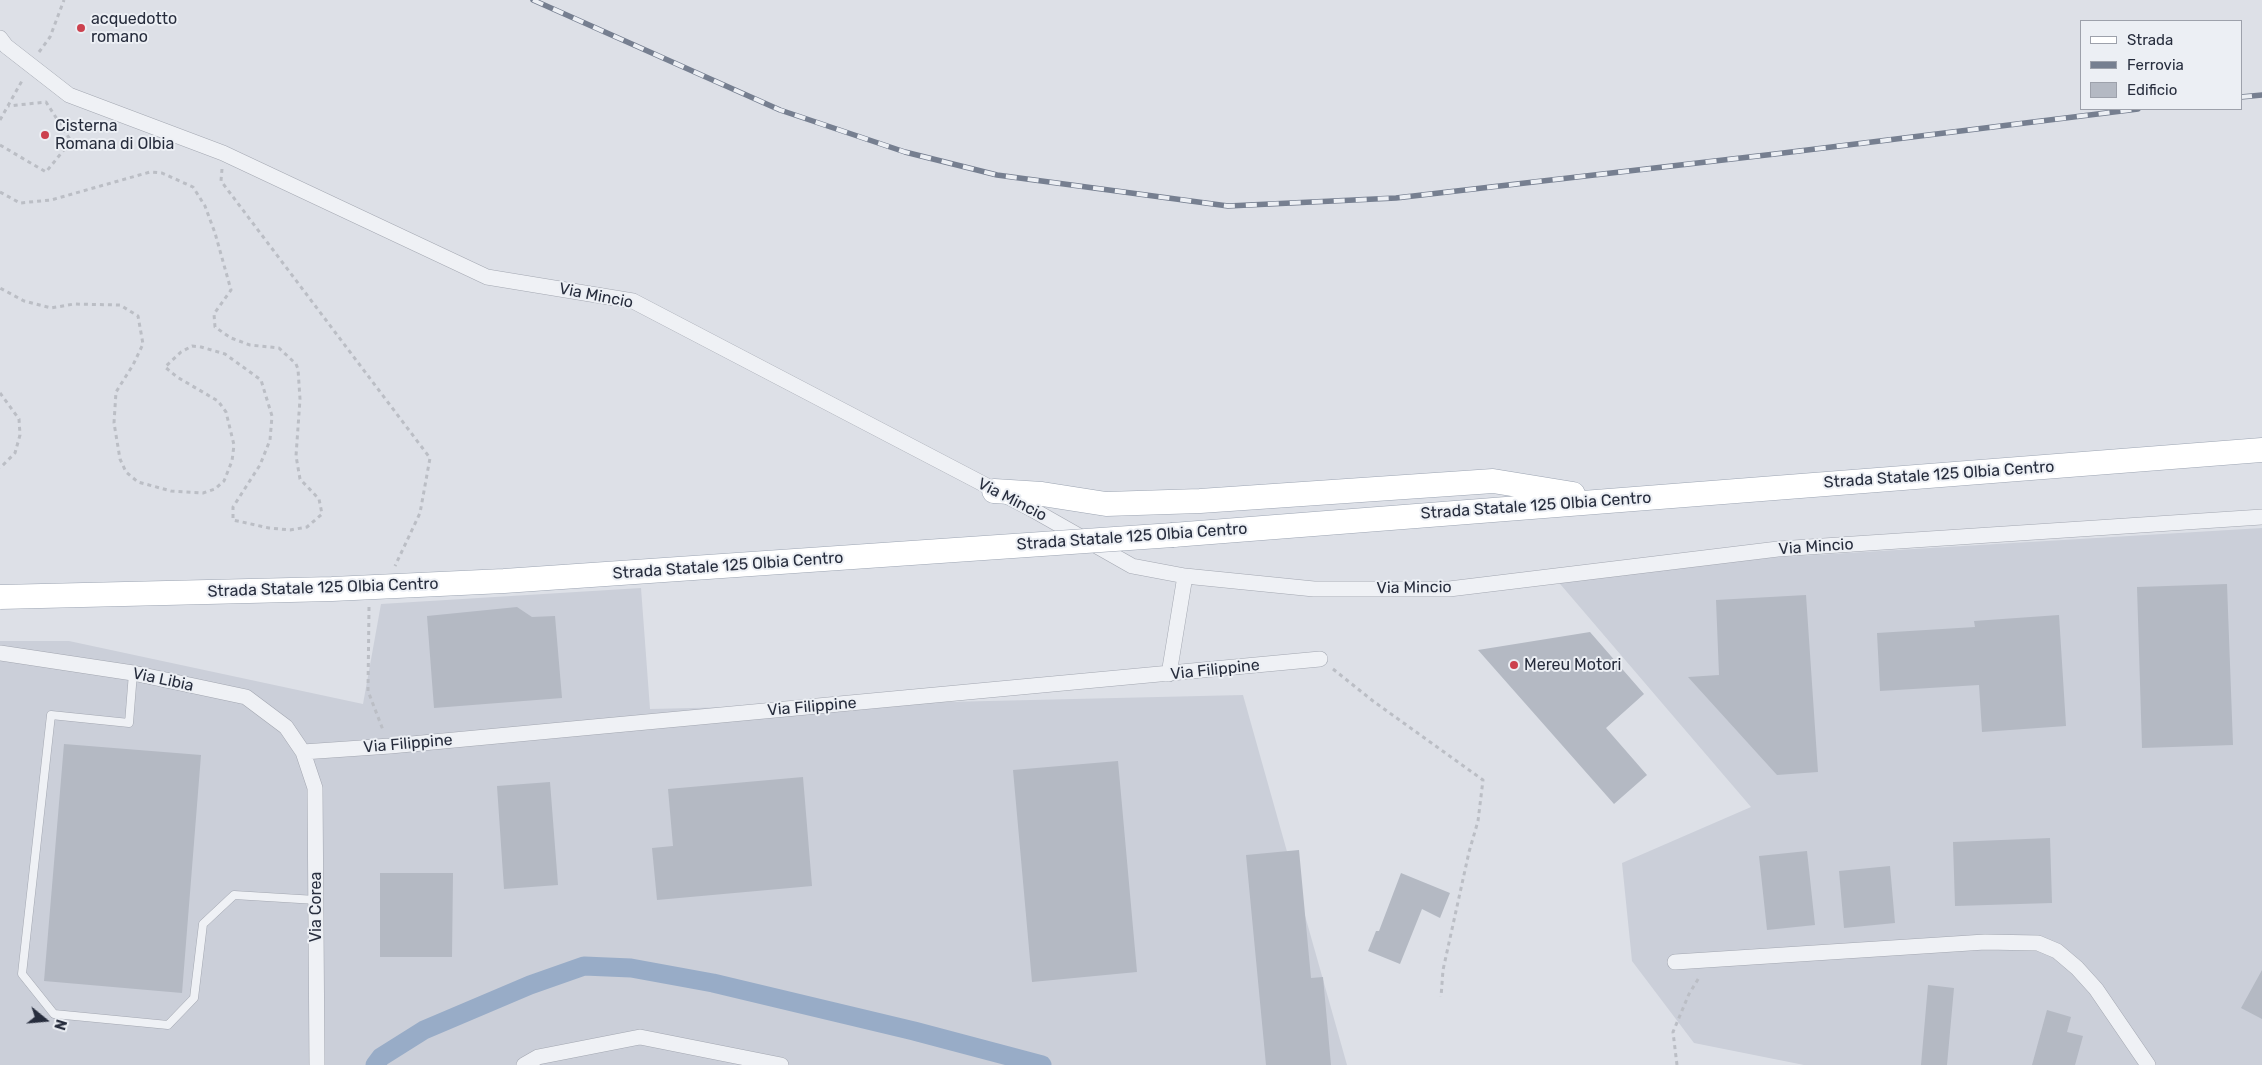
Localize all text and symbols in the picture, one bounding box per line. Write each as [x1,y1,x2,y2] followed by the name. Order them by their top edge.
[91,9,177,47] place label: acquedotto romano
[2080,20,2242,110] legend
[75,22,87,34] marker: acquedotto romano
[2127,31,2173,49] text: Strada
[2127,56,2184,74] text: Ferrovia
[2127,81,2177,99] text: Edificio
[55,116,174,154] place label: Cisterna Romana di Olbia
[39,129,51,141] marker: Cisterna Romana di Olbia
[557,279,635,313] street label: Via Mincio
[1823,457,2055,493] street label: Strada Statale 125 Olbia Centro
[974,474,1050,526] street label: Via Mincio
[1420,488,1652,524] street label: Strada Statale 125 Olbia Centro
[1016,519,1248,555] street label: Strada Statale 125 Olbia Centro
[1778,535,1854,559] street label: Via Mincio
[612,548,844,584] street label: Strada Statale 125 Olbia Centro
[207,574,439,602] street label: Strada Statale 125 Olbia Centro
[1376,578,1452,598] street label: Via Mincio
[1524,655,1621,675] place label: Mereu Motori
[1169,656,1261,684] street label: Via Filippine
[1508,659,1520,671] marker: Mereu Motori
[131,664,195,696] street label: Via Libia
[767,694,857,720] street label: Via Filippine
[363,731,453,757] street label: Via Filippine
[306,872,326,942] street label: Via Corea
[20,995,70,1045] north arrow
[50,1017,69,1032] text: N

